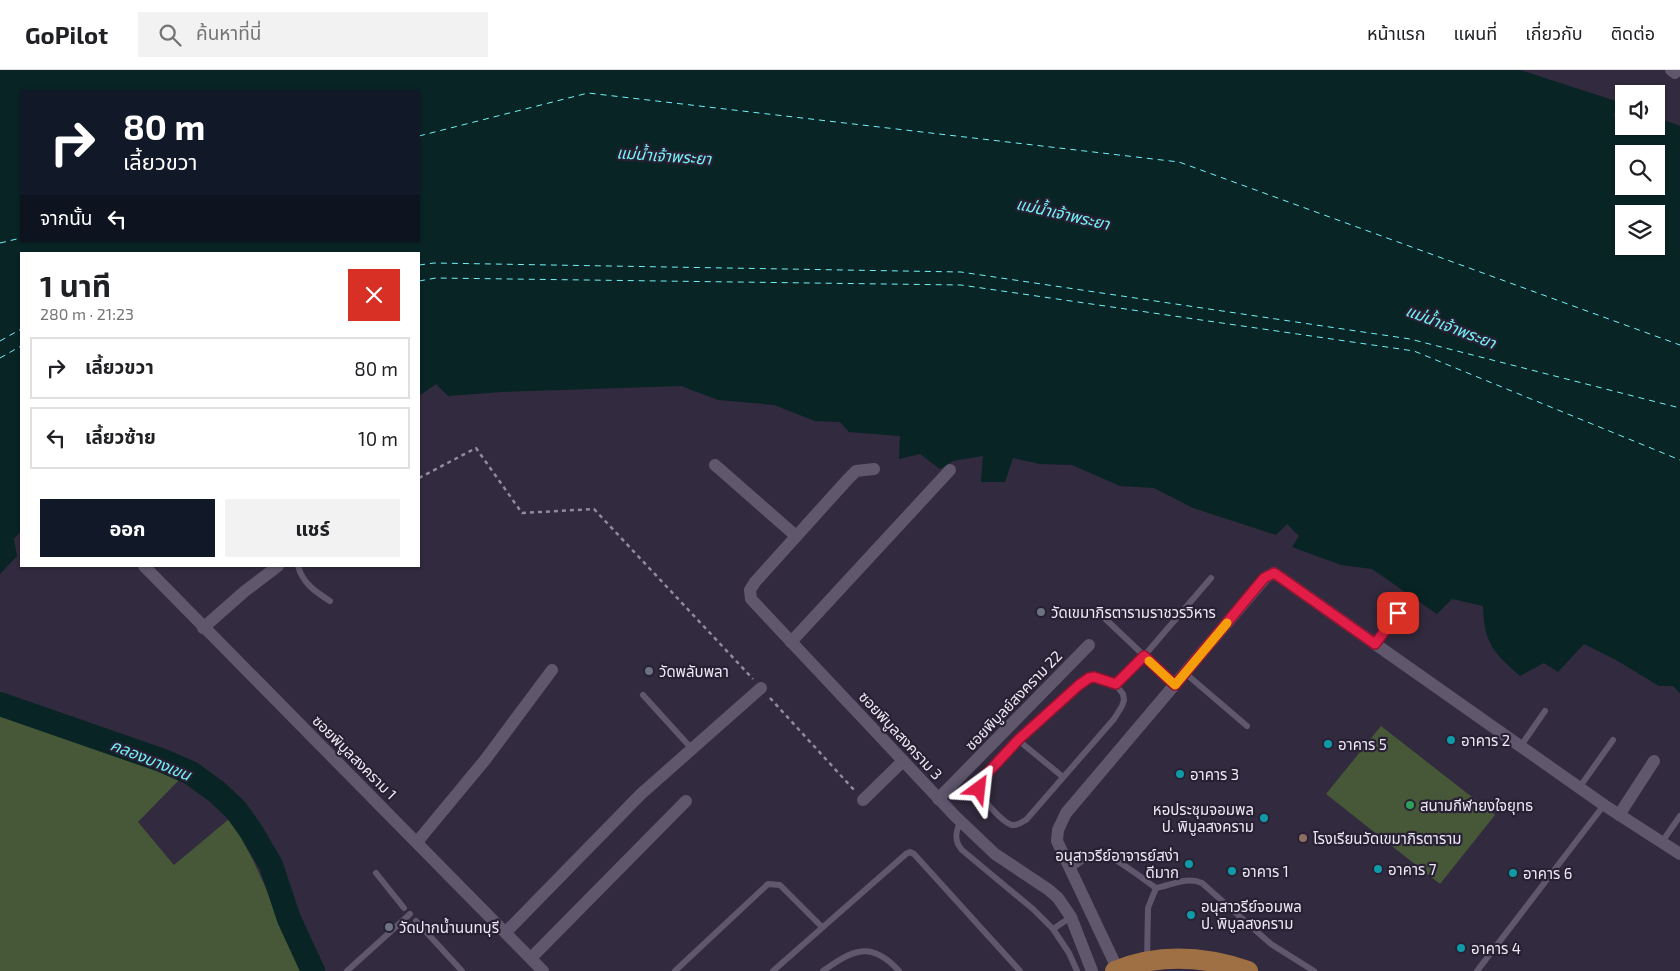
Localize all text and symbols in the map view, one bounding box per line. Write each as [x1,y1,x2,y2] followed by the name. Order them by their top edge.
[138,12,488,57] search box
[25,20,108,49] text: GoPilot
[156,21,184,49] icon: search
[196,21,261,44] text: ค้นหาที่นี่
[1367,22,1425,44] text: หน้าแรก
[1453,22,1497,44] text: แผนที่
[1525,22,1583,44] text: เกี่ยวกับ
[1611,22,1655,44] text: ติดต่อ
[1615,85,1665,255] map controls
[1615,85,1665,135] button: sound
[123,105,205,147] text: 80 m
[40,110,105,175] icon: right
[616,141,714,168] water label: แม่น้ำเจ้าพระยา
[1615,145,1665,195] button: search
[123,148,198,174] text: เลี้ยวขวา
[1015,192,1113,233] water label: แม่น้ำเจ้าพระยา
[103,205,131,233] icon: left
[1615,205,1665,255] button: layers
[40,206,93,229] text: จากนั้น
[40,267,111,303] text: 1 นาที
[348,269,400,321] button: close
[1403,299,1500,352] water label: แม่น้ำเจ้าพระยา
[40,304,134,323] text: 280 m · 21:23
[42,354,70,382] icon: right
[85,355,154,378] text: เลี้ยวขวา
[354,357,398,380] text: 80 m
[42,424,70,452] icon: left
[85,425,156,448] text: เลี้ยวซ้าย
[358,427,398,450] text: 10 m
[40,499,215,557] button: ออก
[225,499,400,557] button: แชร์
[1377,592,1419,634] pin
[1384,599,1412,627] icon: arrive
[1051,603,1216,621] place label: วัดเขมาภิรตารามราชวรวิหาร
[1035,606,1047,618] marker: วัดเขมาภิรตารามราชวรวิหาร
[961,646,1066,754] street label: ซอยพิบูลย์สงคราม 22
[659,662,729,680] place label: วัดพลับพลา
[643,665,655,677] marker: วัดพลับพลา
[855,687,946,784] street label: ซอยพิบูลสงคราม 3
[308,711,401,804] street label: ซอยพิบูลสงคราม 1
[1461,731,1510,749] place label: อาคาร 2
[108,734,195,784] water label: คลองบางเขน
[1445,734,1457,746] marker: อาคาร 2
[1338,735,1387,753] place label: อาคาร 5
[1322,738,1334,750] marker: อาคาร 5
[952,762,1004,814] position arrow
[1190,765,1239,783] place label: อาคาร 3
[1174,768,1186,780] marker: อาคาร 3
[1420,796,1533,815] place label: สนามกีฬายงใจยุทธ
[1404,799,1416,811] marker: สนามกีฬายงใจยุทธ
[1153,800,1254,836] place label: หอประชุมจอมพล ป. พิบูลสงคราม
[1258,812,1270,824] marker: หอประชุมจอมพล ป. พิบูลสงคราม
[1313,829,1462,847] place label: โรงเรียนวัดเขมาภิรตาราม
[1297,832,1309,844] marker: โรงเรียนวัดเขมาภิรตาราม
[1055,846,1179,881] place label: อนุสาวรีย์อาจารย์สง่า ดีมาก
[1183,858,1195,870] marker: อนุสาวรีย์อาจารย์สง่า ดีมาก
[1388,860,1437,878] place label: อาคาร 7
[1242,862,1289,880] place label: อาคาร 1
[1372,863,1384,875] marker: อาคาร 7
[1523,864,1572,882] place label: อาคาร 6
[1226,865,1238,877] marker: อาคาร 1
[1507,867,1519,879] marker: อาคาร 6
[1201,897,1302,933] place label: อนุสาวรีย์จอมพล ป. พิบูลสงคราม
[1185,909,1197,921] marker: อนุสาวรีย์จอมพล ป. พิบูลสงคราม
[399,917,499,937] place label: วัดปากน้ำนนทบุรี
[383,921,395,933] marker: วัดปากน้ำนนทบุรี
[1471,939,1521,957] place label: อาคาร 4
[1455,942,1467,954] marker: อาคาร 4

